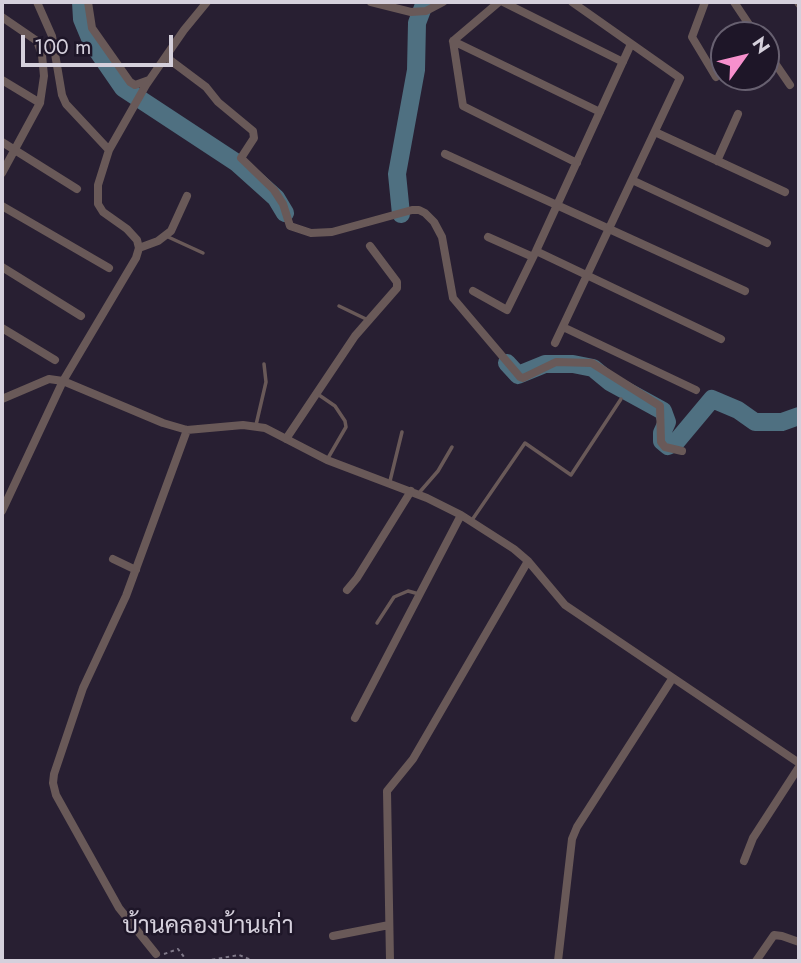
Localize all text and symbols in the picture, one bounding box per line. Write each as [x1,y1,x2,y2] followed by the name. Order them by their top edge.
[24,21,177,65] scale bar
[710,21,780,91] north arrow
[746,31,777,59] text: N
[34,32,91,62] text: 100 m
[122,913,294,941] district label: บ้านคลองบ้านเก่า

